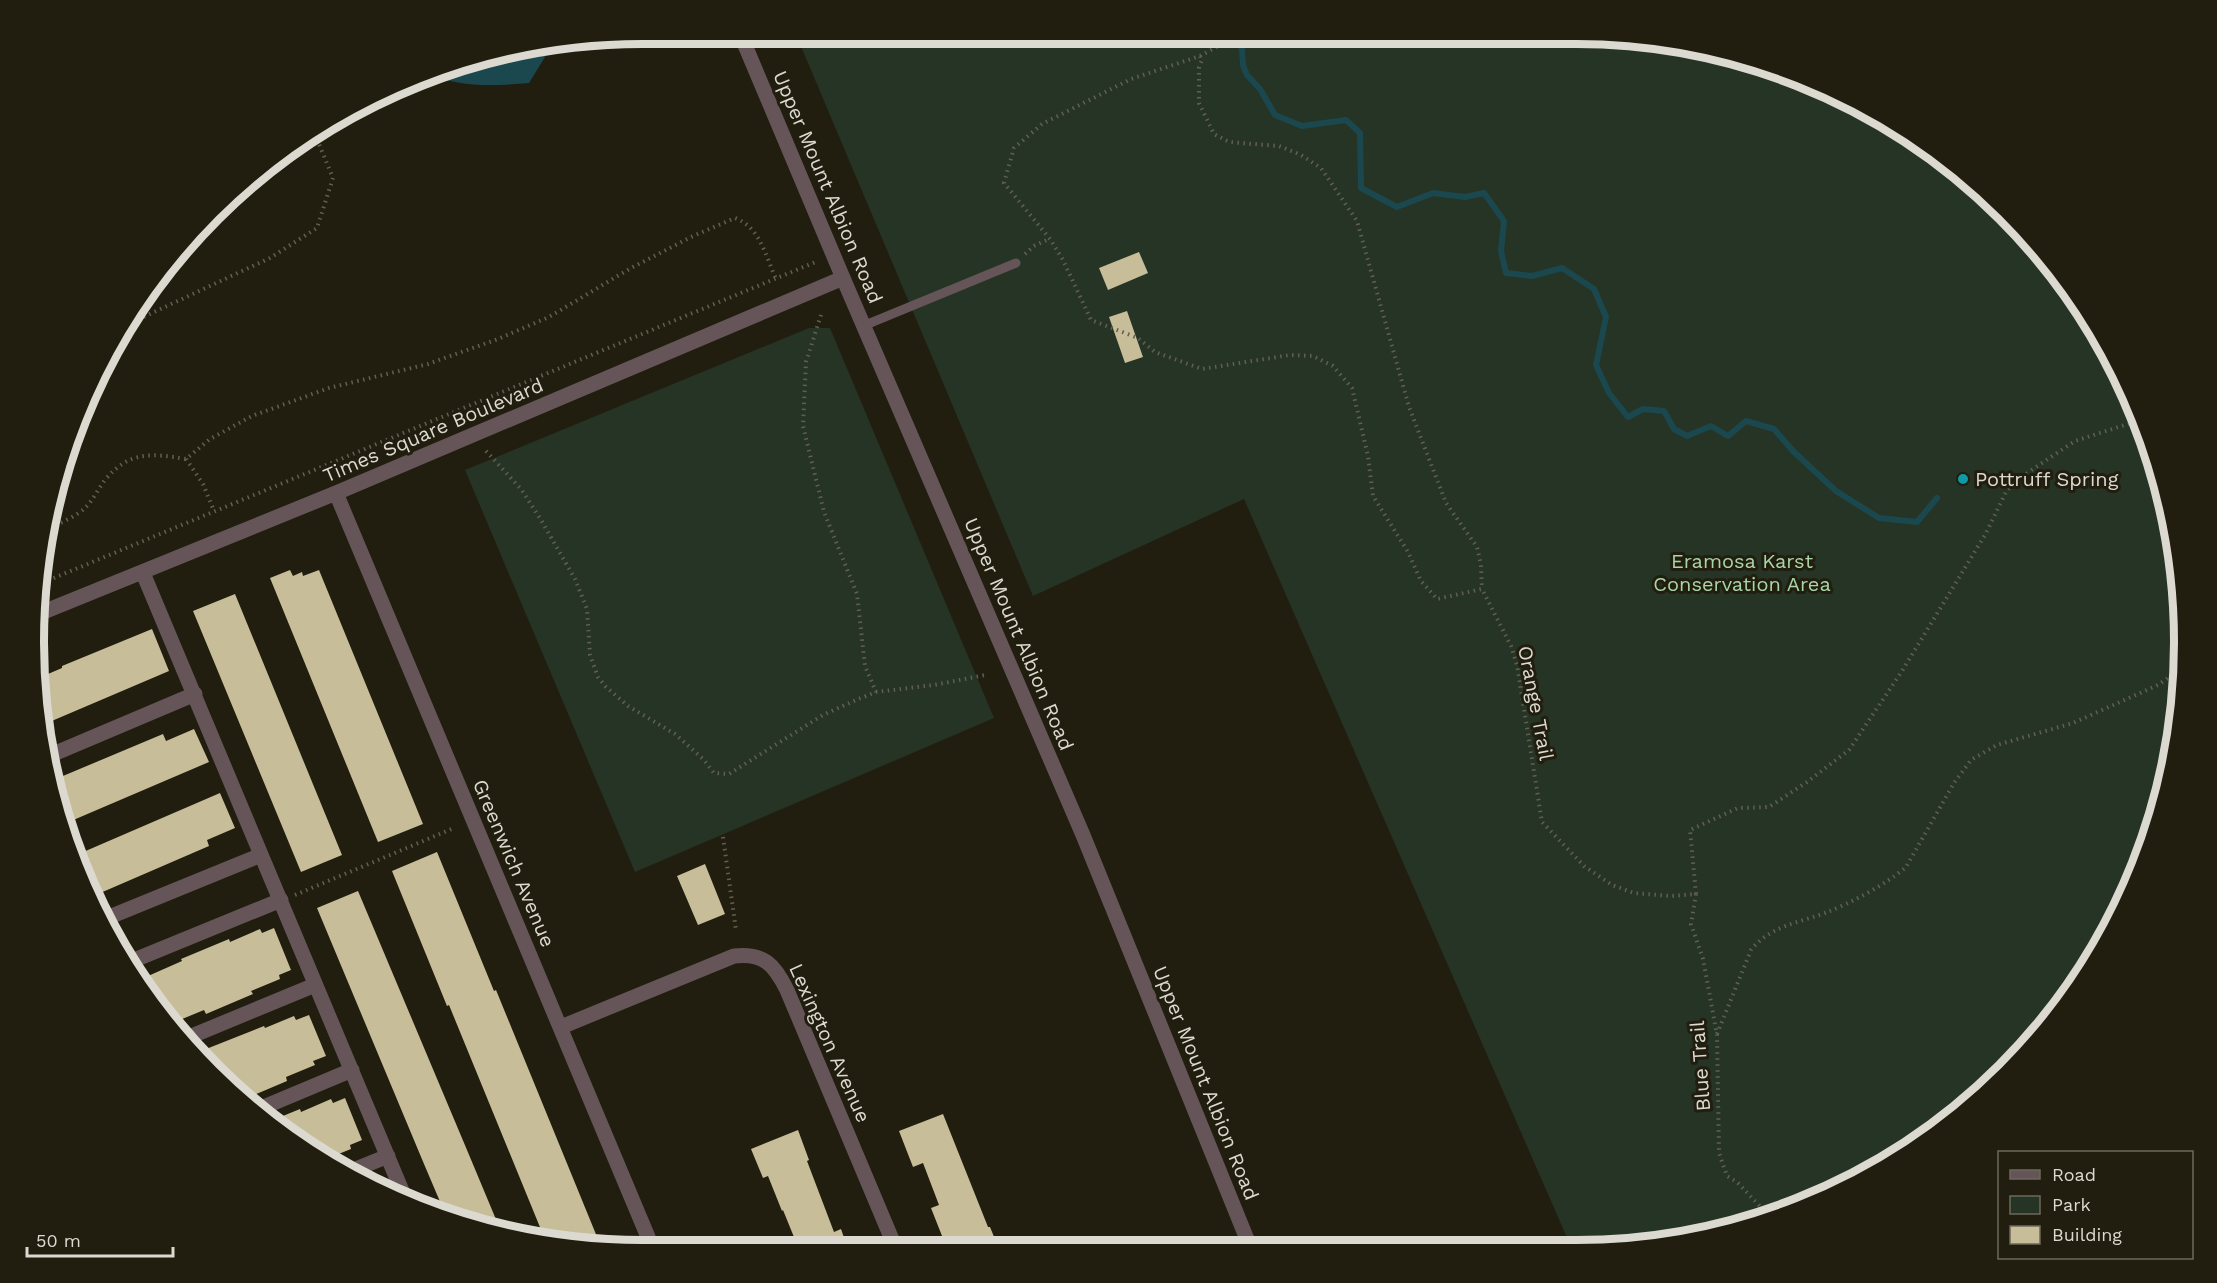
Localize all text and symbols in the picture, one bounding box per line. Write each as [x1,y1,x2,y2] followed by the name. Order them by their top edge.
[768,67,888,307] street label: Upper Mount Albion Road
[319,373,547,487] street label: Times Square Boulevard
[1975,467,2119,491] place label: Pottruff Spring
[1956,472,1970,486] marker: Pottruff Spring
[959,514,1079,754] street label: Upper Mount Albion Road
[1653,549,1831,596] park label: Eramosa Karst Conservation Area
[1513,644,1559,762] street label: Orange Trail
[468,775,560,951] street label: Greenwich Avenue
[784,960,876,1126] street label: Lexington Avenue
[1148,962,1264,1204] street label: Upper Mount Albion Road
[1685,1020,1715,1112] street label: Blue Trail
[1998,1151,2193,1259] legend
[2052,1164,2096,1185] text: Road
[2052,1194,2091,1215] text: Park
[27,1220,172,1258] scale bar
[2052,1224,2122,1245] text: Building
[36,1230,81,1251] text: 50 m

